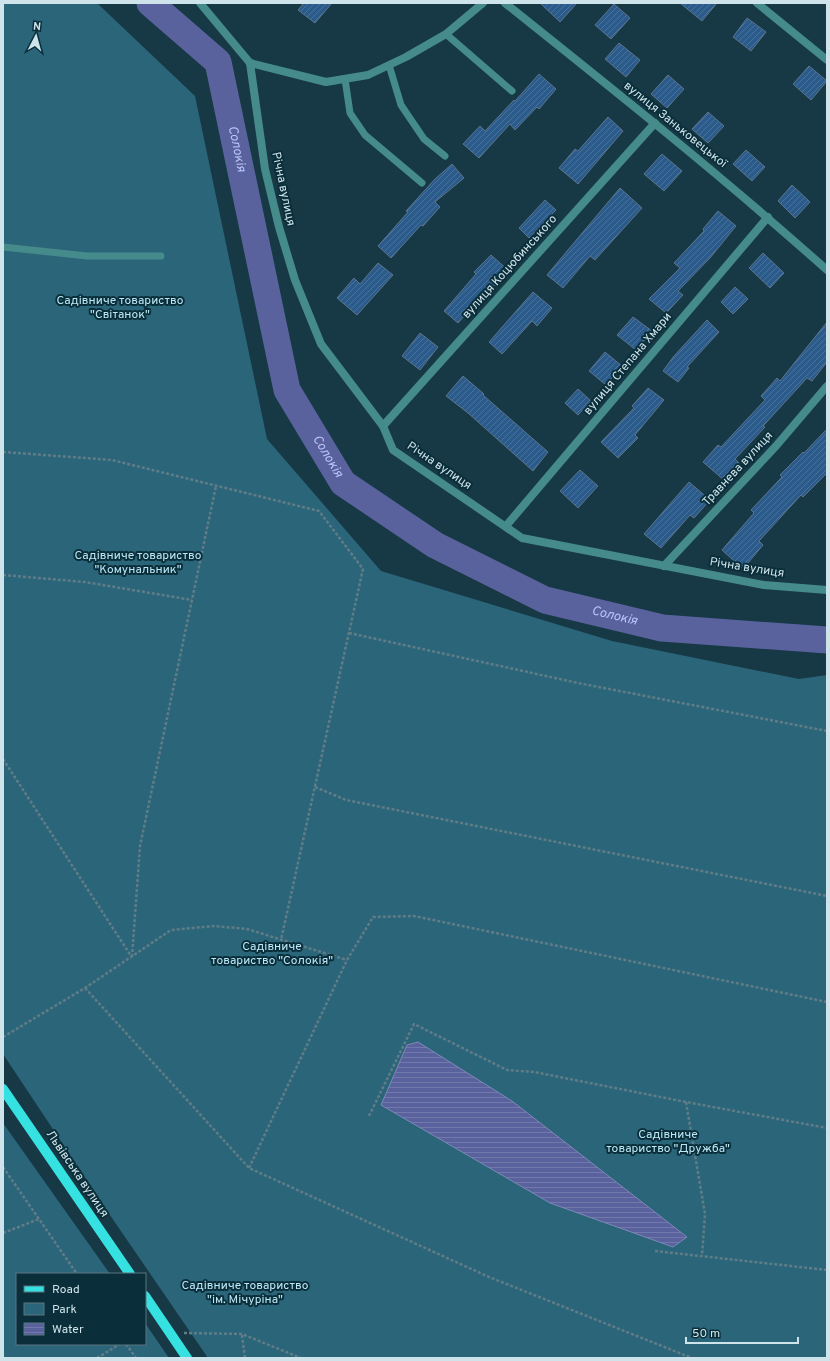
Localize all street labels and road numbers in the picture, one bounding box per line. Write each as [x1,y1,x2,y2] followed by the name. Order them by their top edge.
[620,78,731,172] street label: вулиця Заньковецької
[267,151,299,227] street label: Річна вулиця
[459,211,561,322] street label: вулиця Коцюбинського
[580,309,676,419] street label: вулиця Степана Хмари
[699,428,777,510] street label: Травнева вулиця
[403,438,475,494] street label: Річна вулиця
[709,554,785,582] street label: Річна вулиця
[42,1127,112,1221] street label: Львівська вулиця

